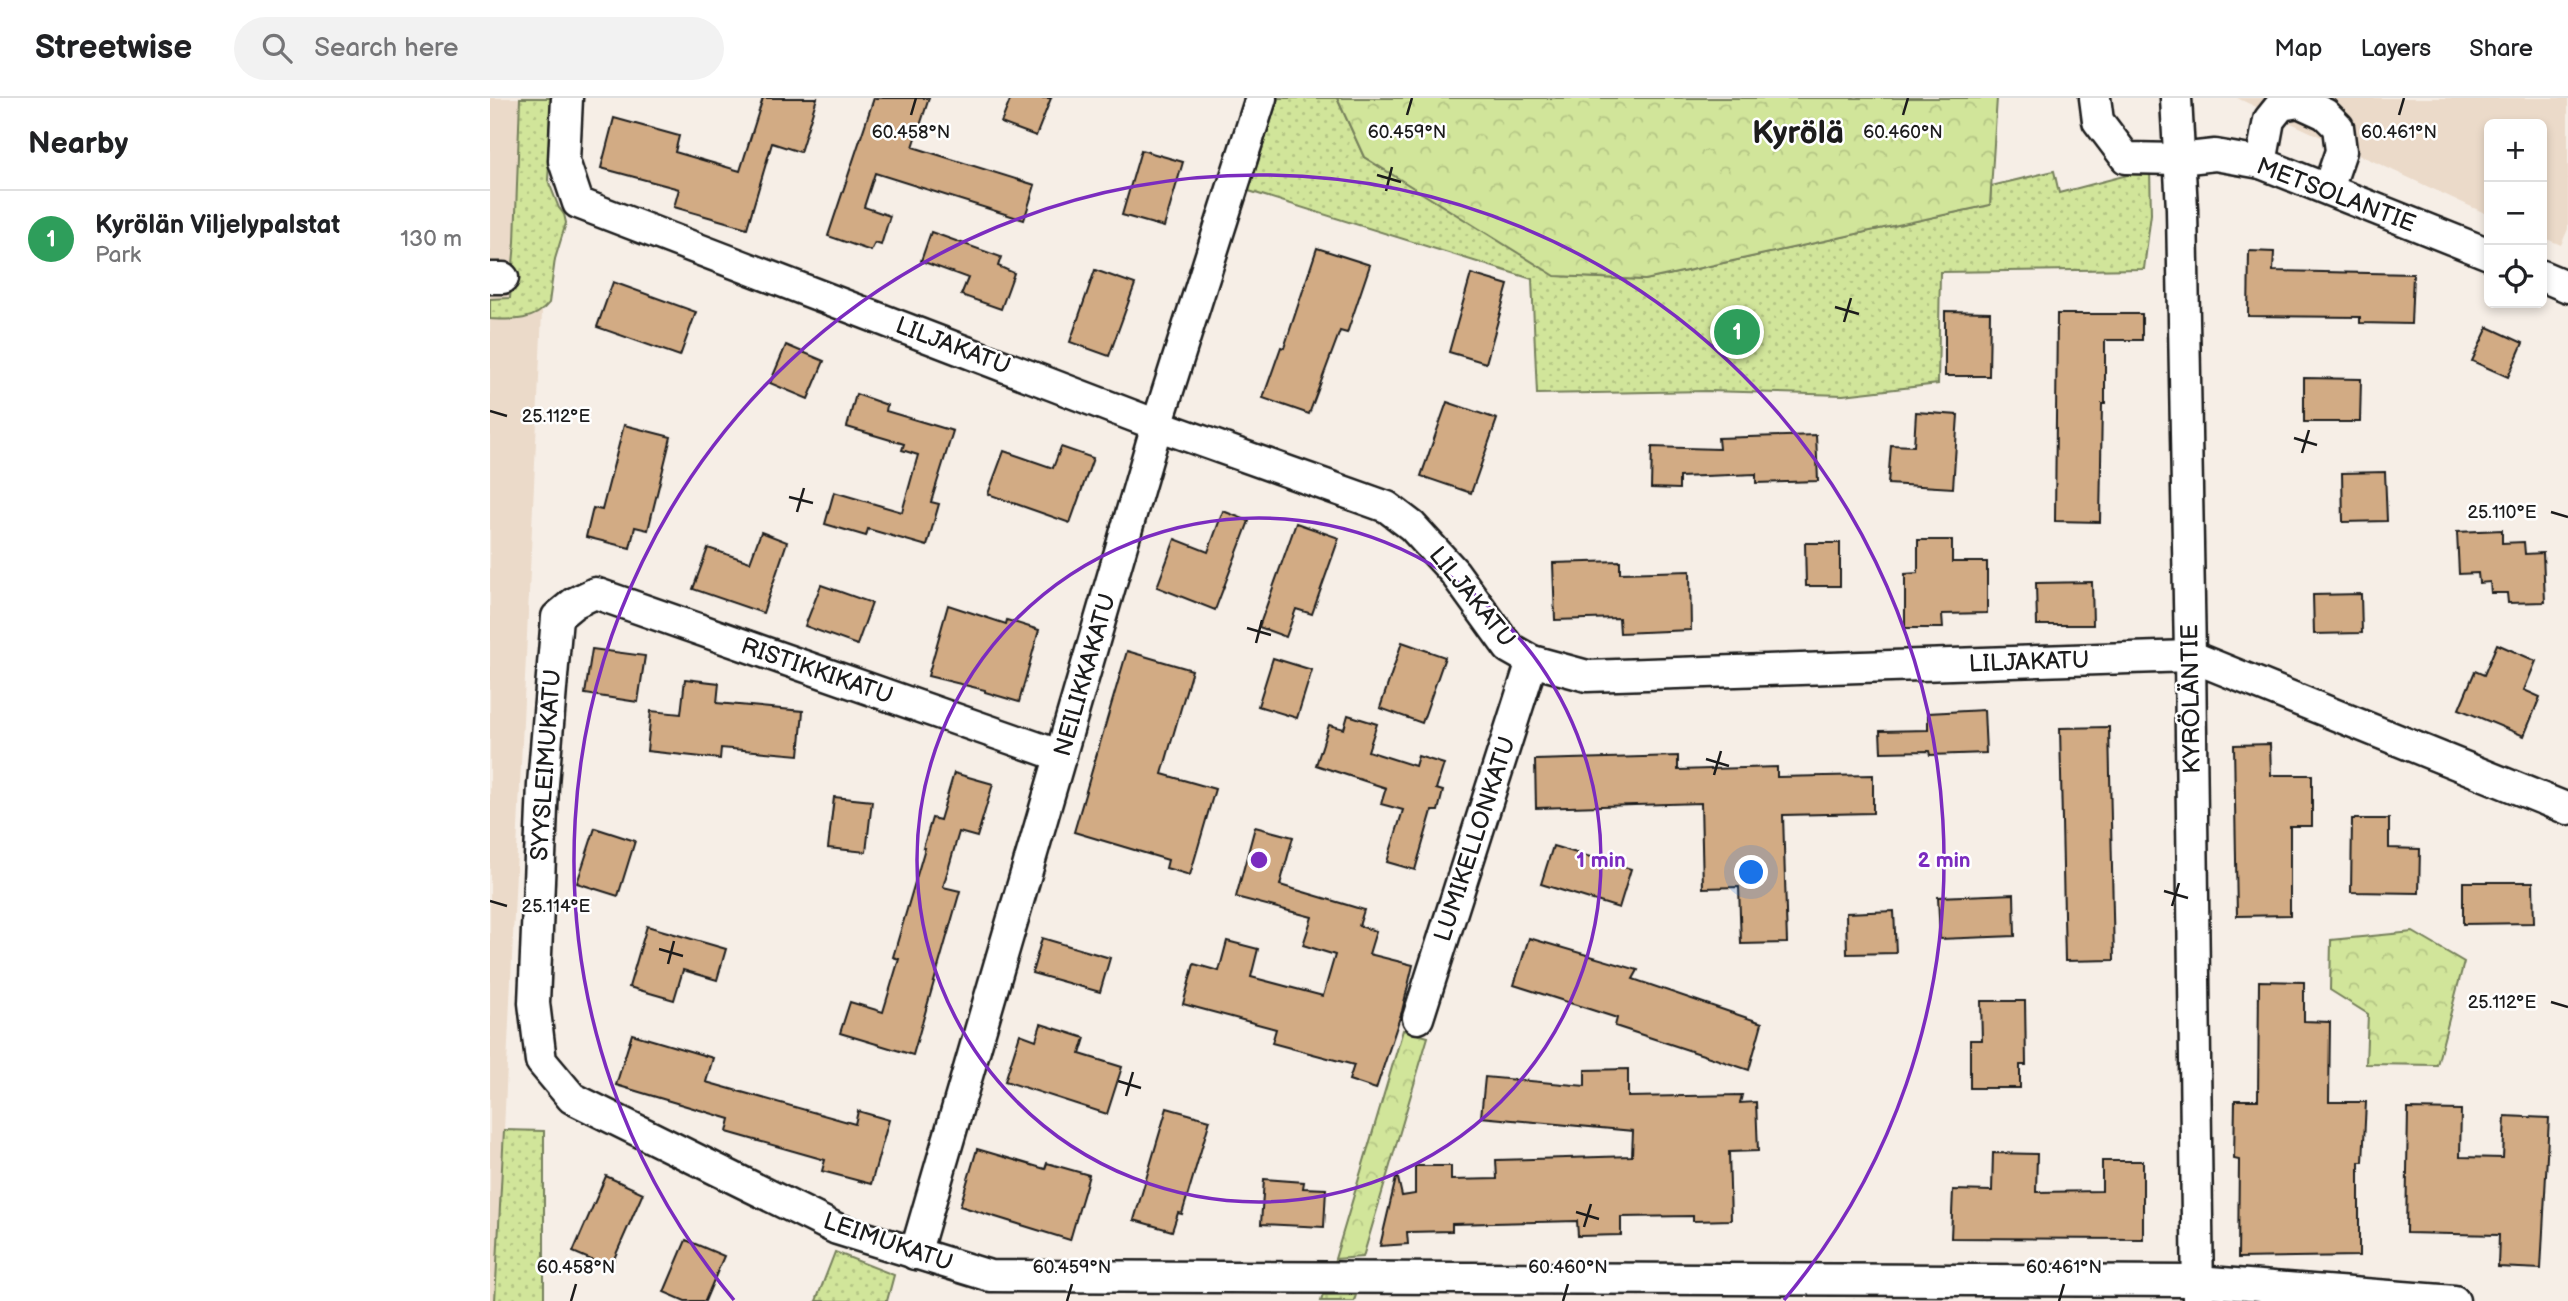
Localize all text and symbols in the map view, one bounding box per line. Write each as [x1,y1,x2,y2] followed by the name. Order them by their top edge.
[234,17,724,80] search box
[35,28,192,68] text: Streetwise
[258,29,296,67] icon: search
[314,33,458,64] text: Search here
[2274,34,2322,63] text: Map
[2360,34,2431,63] text: Layers
[2469,34,2533,63] text: Share
[1752,114,1844,153] district label: Kyrölä
[2484,119,2547,308] map controls
[2484,119,2547,182] button: +
[872,122,950,143] text: 60.458°N
[1368,122,1446,143] text: 60.459°N
[1863,122,1943,143] text: 60.460°N
[2361,122,2437,143] text: 60.461°N
[28,126,128,162] text: Nearby
[2252,151,2420,239] street label: METSOLANTIE
[2484,182,2547,245] button: −
[95,210,340,241] text: Kyrölän Viljelypalstat
[46,225,56,253] text: 1
[400,225,462,253] text: 130 m
[95,241,141,269] text: Park
[2484,245,2547,308] button: locate
[1714,306,1760,358] pin: 1
[891,311,1015,381] street label: LILJAKATU
[522,406,590,427] text: 25.112°E
[2467,502,2537,523] text: 25.110°E
[1423,541,1521,653] street label: LILJAKATU
[1048,590,1122,760] street label: NEILIKKAKATU
[2175,624,2207,774] street label: KYRÖLÄNTIE
[737,631,897,711] street label: RISTIKKIKATU
[1968,645,2090,679] street label: LILJAKATU
[525,668,567,862] street label: SYYSLEIMUKATU
[1428,733,1522,945] street label: LUMIKELLONKATU
[1247,848,1271,872] centre of rings
[1576,848,1626,873] text: 1 min
[1917,848,1971,873] text: 2 min
[1734,855,1768,889] your location
[522,896,591,917] text: 25.114°E
[2468,992,2536,1013] text: 25.112°E
[819,1206,957,1278] street label: LEIMUKATU
[537,1257,615,1278] text: 60.458°N
[1033,1257,1111,1278] text: 60.459°N
[1528,1257,1608,1278] text: 60.460°N
[2026,1257,2102,1278] text: 60.461°N

